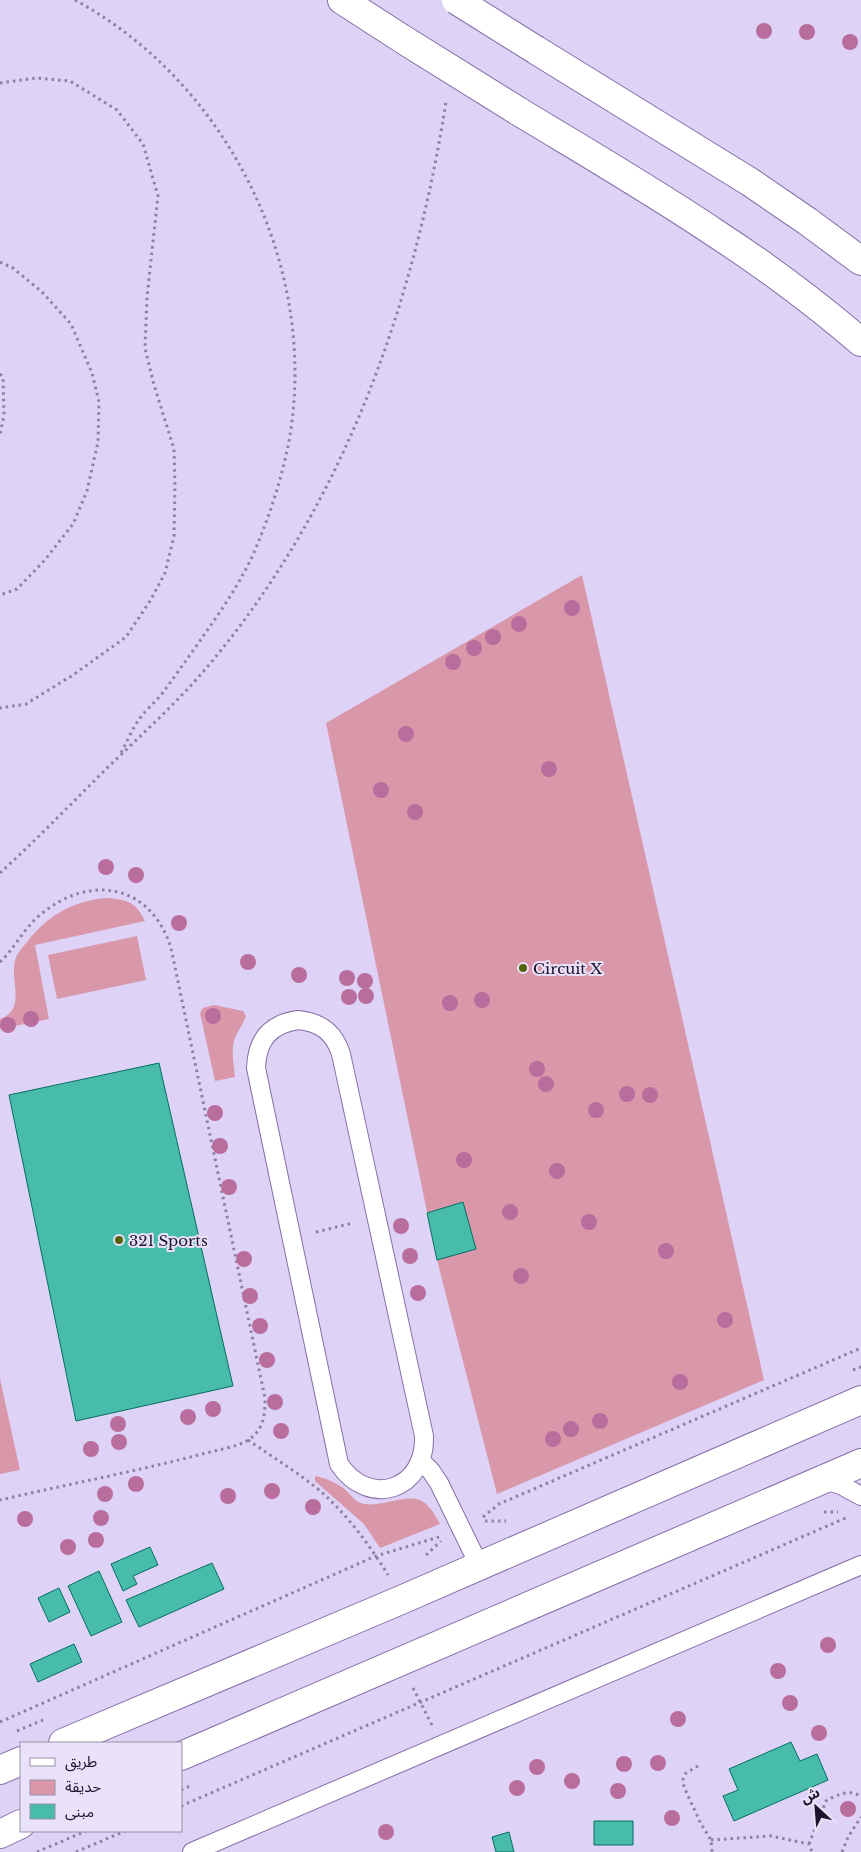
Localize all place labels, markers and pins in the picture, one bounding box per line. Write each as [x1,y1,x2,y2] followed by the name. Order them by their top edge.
[533,959,603,978] place label: Circuit X
[517,962,529,974] marker: Circuit X
[129,1231,208,1250] place label: 321 Sports
[113,1234,125,1246] marker: 321 Sports

